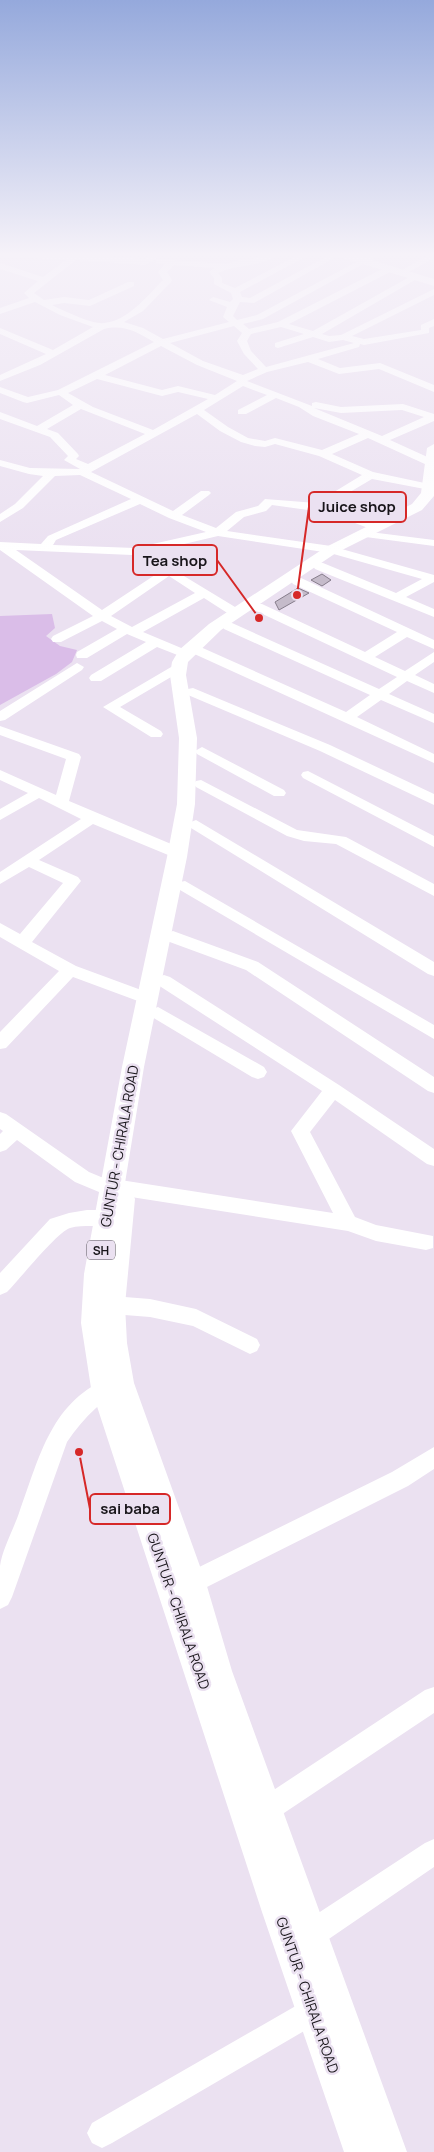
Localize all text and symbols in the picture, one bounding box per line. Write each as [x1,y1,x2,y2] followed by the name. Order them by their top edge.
[309,492,406,522] callout: Juice shop
[318,496,396,517] text: Juice shop
[133,545,217,575] callout: Tea shop
[143,550,207,571] text: Tea shop
[95,1064,143,1228] street label: GUNTUR - CHIRALA ROAD
[87,1240,115,1260] road number: SH
[90,1494,170,1524] callout: sai baba
[100,1498,160,1519] text: sai baba
[143,1530,215,1692] street label: GUNTUR - CHIRALA ROAD
[272,1914,344,2076] street label: GUNTUR - CHIRALA ROAD

